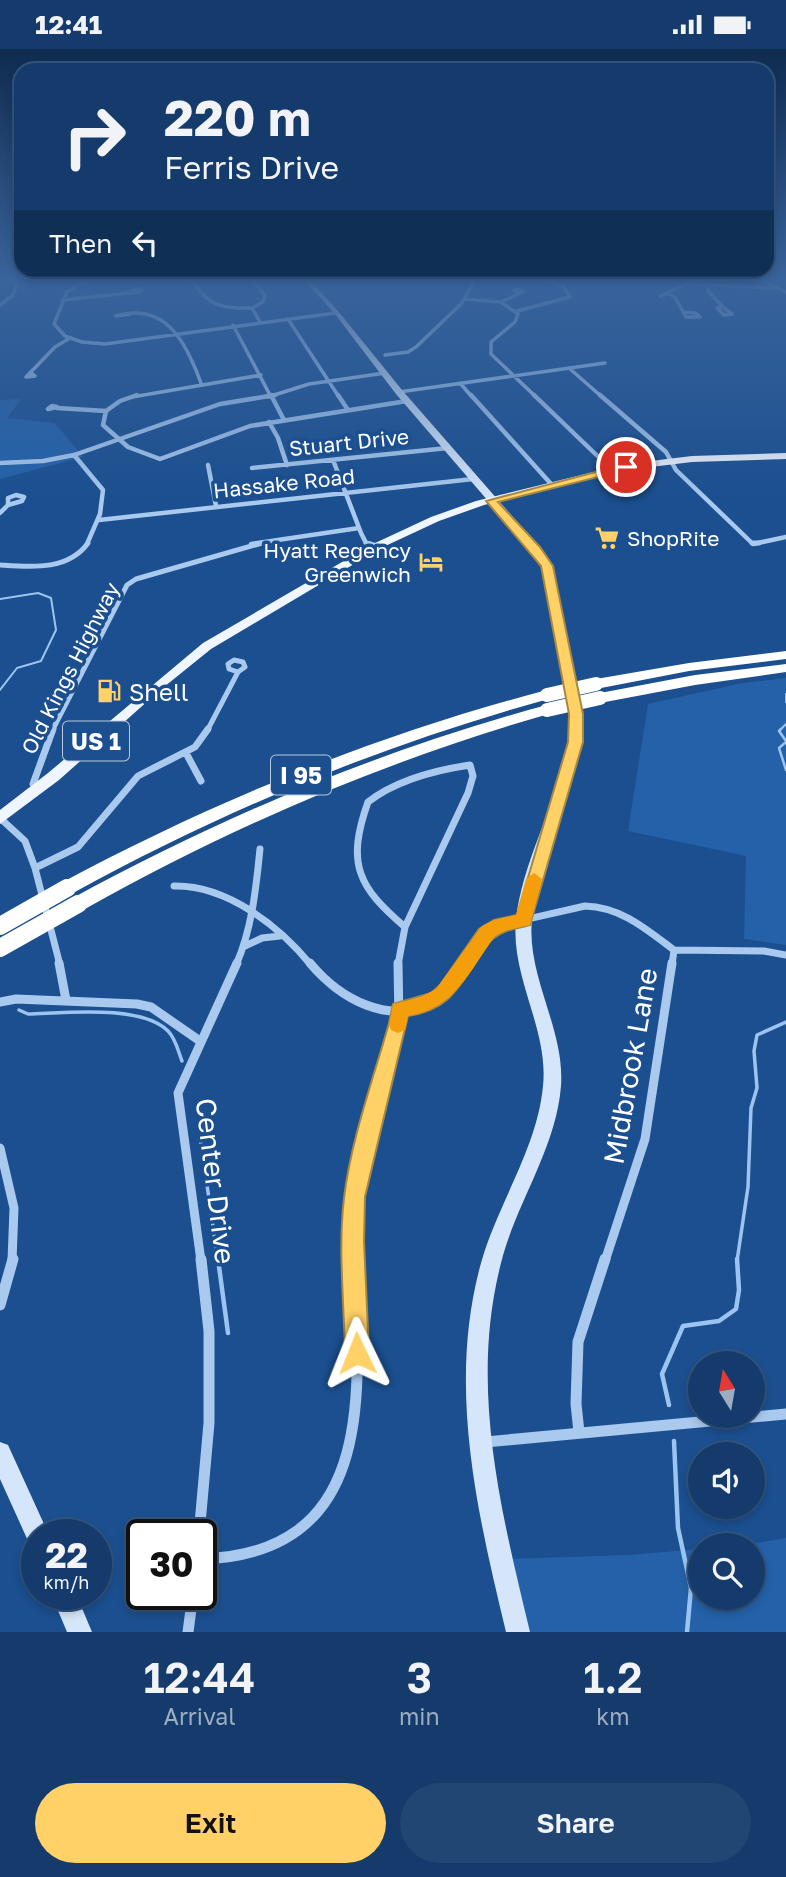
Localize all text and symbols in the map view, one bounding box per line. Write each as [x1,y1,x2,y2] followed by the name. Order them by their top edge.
[35,9,102,40] text: 12:41
[164,88,311,147] text: 220 m
[49,91,140,182] icon: right
[164,148,339,186] text: Ferris Drive
[126,224,164,262] icon: left
[49,228,112,259] text: Then
[288,423,410,461] street label: Stuart Drive
[596,437,656,497] pin
[607,448,645,486] icon: arrive
[212,463,356,503] street label: Hassake Road
[593,524,621,552] supermarket icon: ShopRite
[627,525,719,551] place label: ShopRite
[263,537,411,587] place label: Hyatt Regency Greenwich
[417,548,445,576] hotel icon: Hyatt Regency Greenwich
[15,577,125,758] street label: Old Kings Highway
[95,677,123,705] fuel station icon: Shell
[129,677,188,706] place label: Shell
[63,721,129,761] road number: US 1
[271,755,331,795] road number: I 95
[597,965,663,1167] street label: Midbrook Lane
[189,1096,243,1266] street label: Center Drive
[320,1316,394,1390] position arrow
[688,1351,765,1428] north arrow
[688,1351,765,1610] map controls
[688,1442,765,1519] button: sound
[126,1519,217,1610] speed limit sign: 30
[688,1533,765,1610] button: search
[45,1534,88,1576] text: 22
[44,1571,89,1593] text: km/h
[143,1652,256,1702] text: 12:44
[407,1652,432,1702] text: 3
[583,1652,643,1702] text: 1.2
[163,1702,236,1730] text: Arrival
[399,1702,440,1730] text: min
[596,1702,630,1730] text: km
[35,1783,386,1863] button: Exit
[400,1783,751,1863] button: Share

